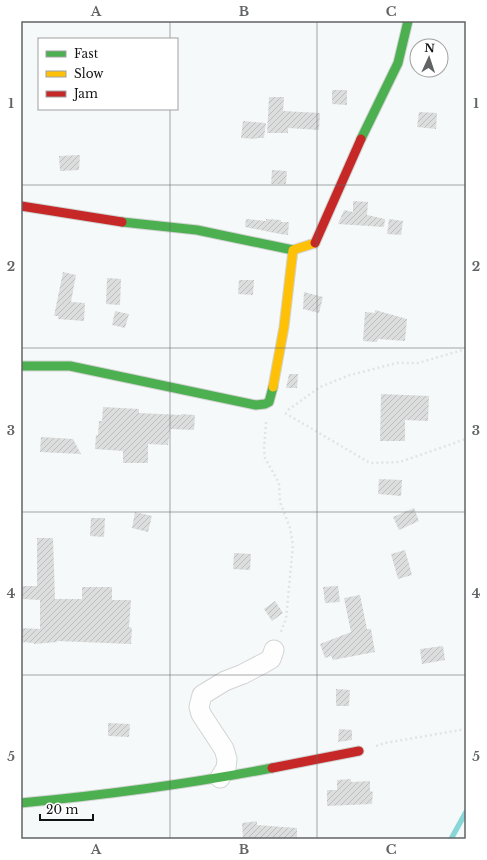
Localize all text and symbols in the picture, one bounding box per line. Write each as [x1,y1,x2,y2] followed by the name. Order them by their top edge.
[90,3,102,20] text: A
[239,3,249,20] text: B
[386,3,397,20] text: C
[38,38,178,110] legend
[409,38,449,78] north arrow
[424,41,436,55] text: N
[74,46,99,61] text: Fast
[74,66,104,81] text: Slow
[72,86,98,101] text: Jam
[8,95,14,112] text: 1
[473,95,479,112] text: 1
[7,258,15,275] text: 2
[472,258,480,275] text: 2
[7,422,15,439] text: 3
[472,422,480,439] text: 3
[7,585,16,602] text: 4
[472,585,481,602] text: 4
[7,748,15,765] text: 5
[472,748,480,765] text: 5
[40,796,93,822] scale bar
[46,802,78,817] text: 20 m
[90,841,102,858] text: A
[239,841,249,858] text: B
[386,841,397,858] text: C

